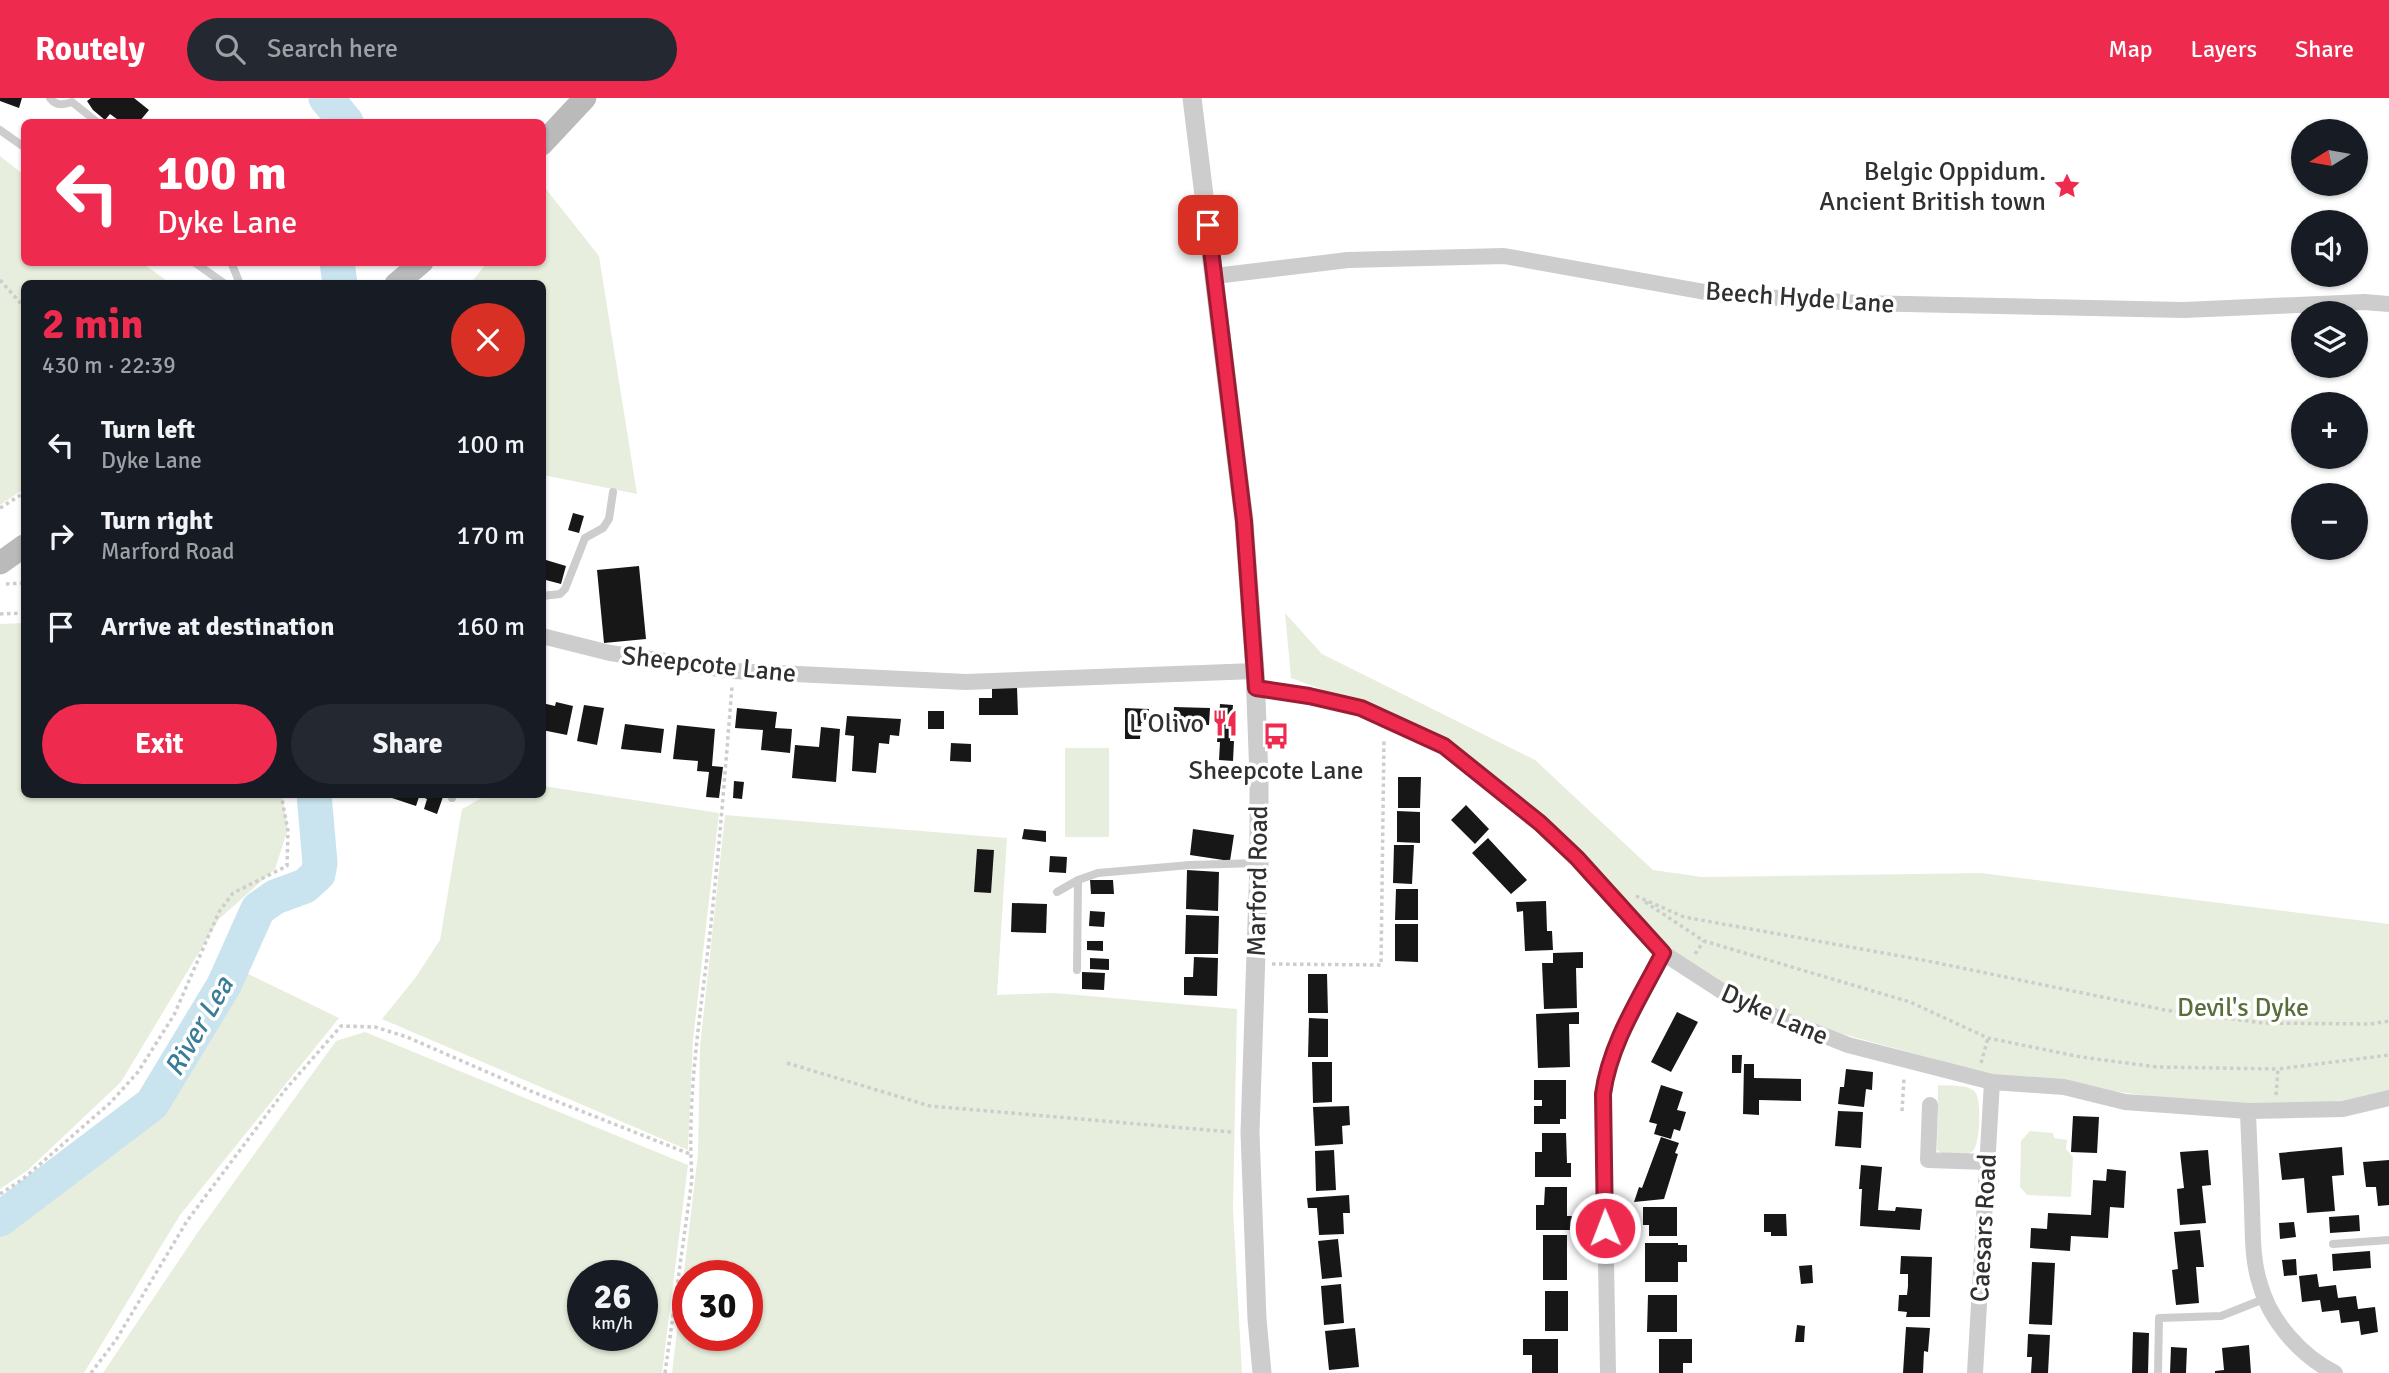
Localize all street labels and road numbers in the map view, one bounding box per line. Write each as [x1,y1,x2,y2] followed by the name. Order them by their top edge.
[1704,275,1896,321] street label: Beech Hyde Lane
[620,640,798,690] street label: Sheepcote Lane
[1241,805,1275,957] street label: Marford Road
[1716,977,1833,1053] street label: Dyke Lane
[1964,1153,2004,1303] street label: Caesars Road

